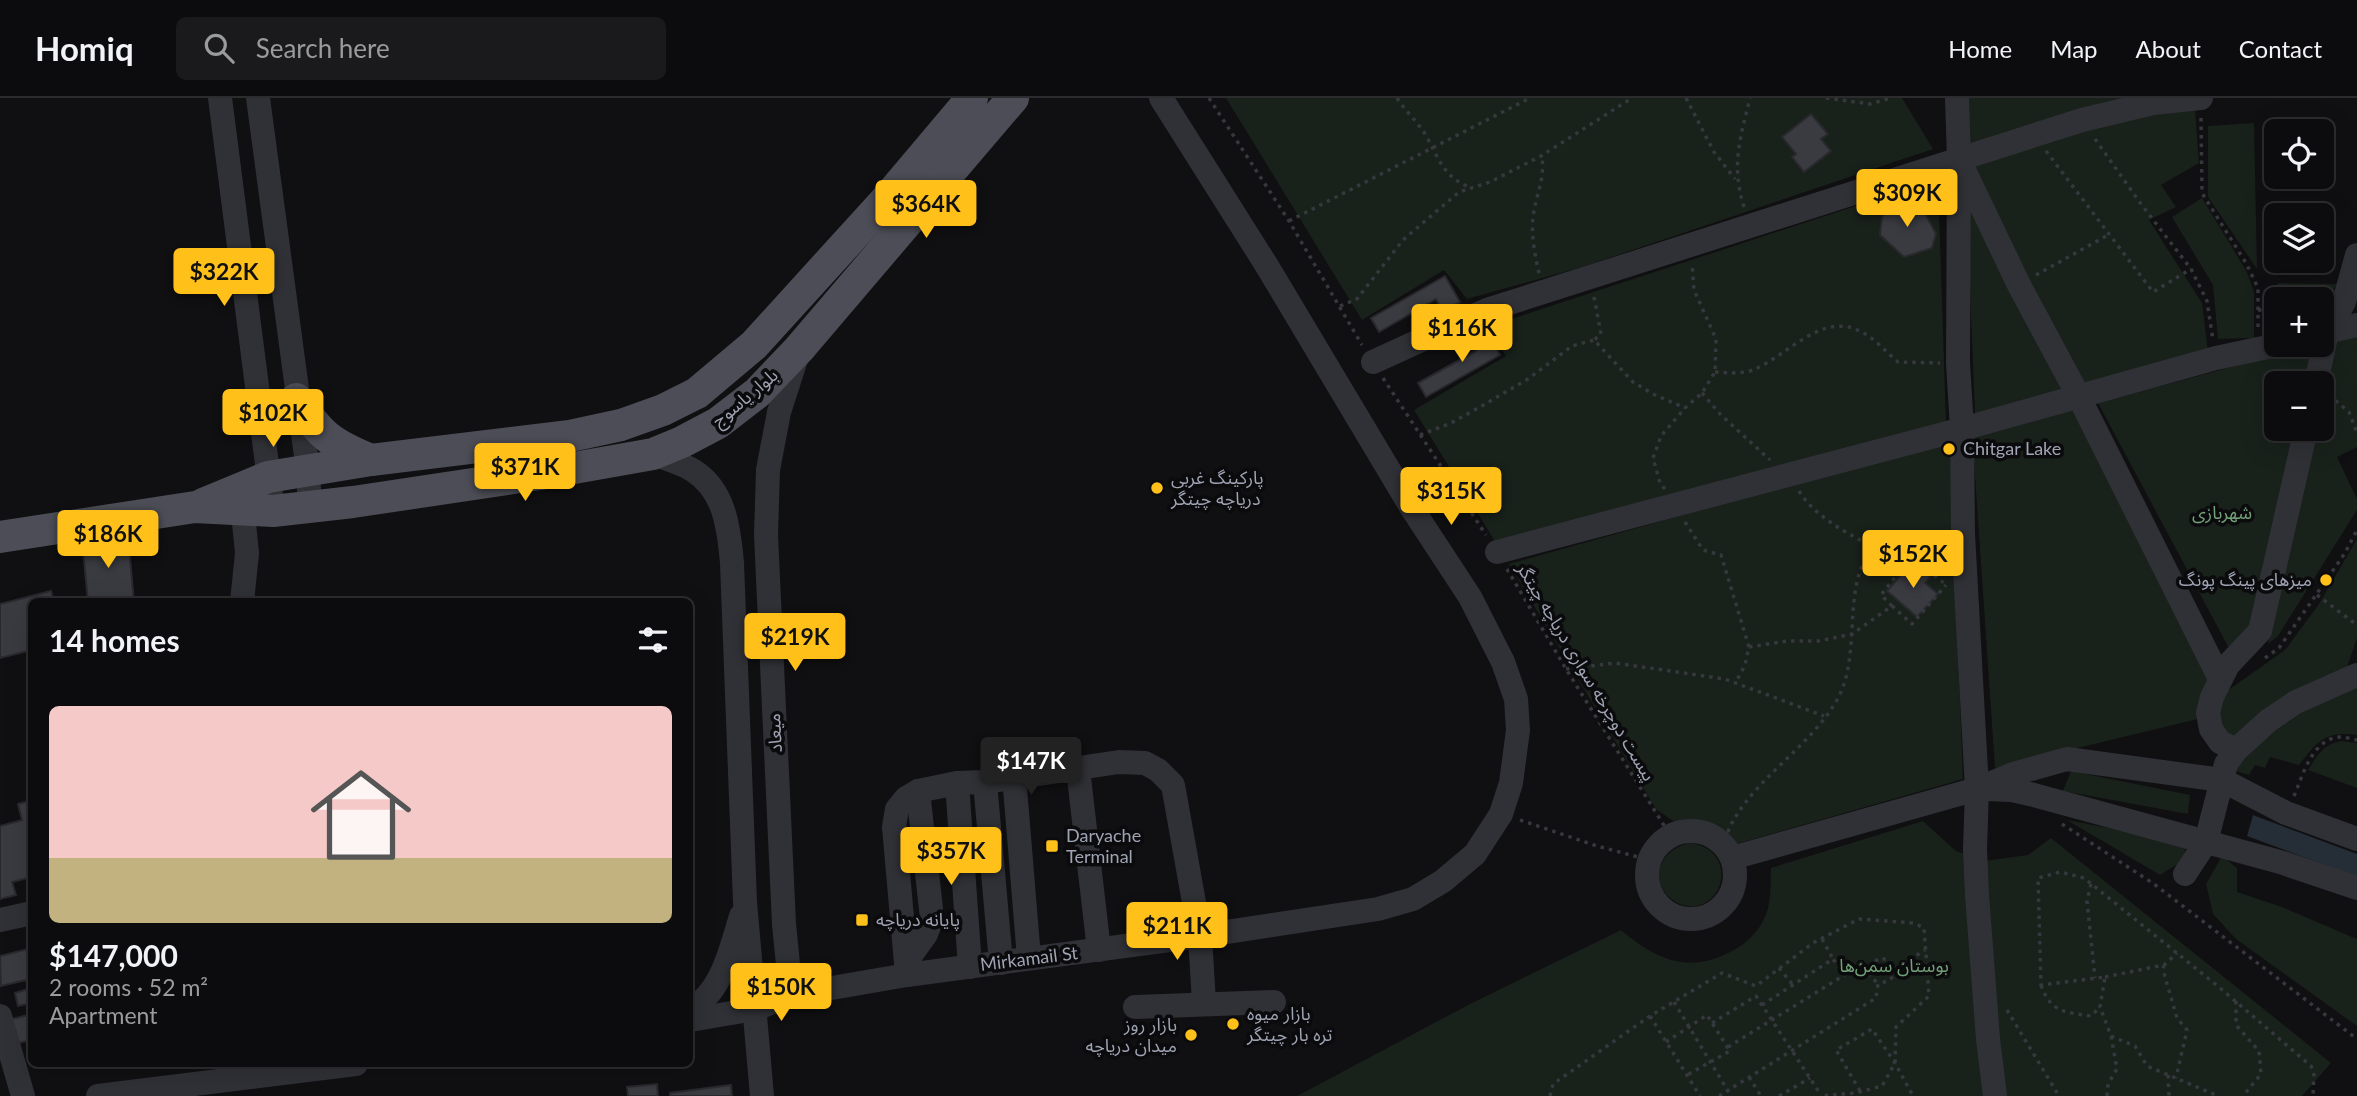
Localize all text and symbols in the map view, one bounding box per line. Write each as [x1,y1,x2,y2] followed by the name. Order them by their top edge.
[176,17,666,80] search box
[35,28,134,68] text: Homiq
[200,29,238,67] icon: search
[256,32,390,64] text: Search here
[1948,34,2012,63] text: Home
[2050,34,2098,63] text: Map
[2136,34,2201,63] text: About
[2239,34,2322,63] text: Contact
[2264,119,2334,441] map controls
[2264,119,2334,189] button: locate
[1858,170,1956,229] pin: $309K
[1872,178,1942,206] text: $309K
[877,180,975,240] pin: $364K
[891,189,961,217] text: $364K
[2264,203,2334,273] button: layers
[175,248,273,308] pin: $322K
[189,257,259,285] text: $322K
[2264,287,2334,357] button: +
[1413,304,1511,364] pin: $116K
[1427,313,1497,341] text: $116K
[707,363,784,433] street label: بلوار یاسوج
[2264,371,2334,441] button: −
[224,390,322,449] pin: $102K
[238,398,308,426] text: $102K
[1963,437,2061,459] place label: Chitgar Lake
[1941,441,1957,457] marker: Chitgar Lake
[476,444,574,503] pin: $371K
[490,452,560,480] text: $371K
[1170,466,1264,510] place label: پارکینگ غربی دریاچه چیتگر
[1402,468,1500,527] pin: $315K
[1416,476,1486,504] text: $315K
[1149,480,1165,496] marker: پارکینگ غربی دریاچه چیتگر
[2192,501,2252,524] park label: شهربازی
[59,510,157,570] pin: $186K
[73,519,143,547] text: $186K
[1864,531,1962,590] pin: $152K
[1878,539,1948,567] text: $152K
[1511,558,1661,785] street label: پیست دوچرخه سواری دریاچه چیتگر
[2179,568,2312,591] place label: میزهای پینگ پونگ
[2318,572,2334,588] marker: میزهای پینگ پونگ
[746,614,844,673] pin: $219K
[634,621,672,659] icon: filters
[49,622,180,658] text: 14 homes
[760,622,830,650] text: $219K
[762,713,786,753] street label: میعاد
[982,738,1080,797] pin: $147K
[996,746,1066,774] text: $147K
[298,752,424,878] icon: home
[1066,824,1141,867] place label: Daryache Terminal
[902,828,1000,887] pin: $357K
[916,836,986,864] text: $357K
[1044,838,1060,854] marker: Daryache Terminal
[1128,902,1226,962] pin: $211K
[876,908,960,931] place label: پایانه دریاچه
[1142,911,1212,939] text: $211K
[854,912,870,928] marker: پایانه دریاچه
[49,937,178,973] text: $147,000
[979,941,1080,975] street label: Mirkamail St
[1839,954,1949,977] park label: بوستان سمن‌ها
[732,964,830,1023] pin: $150K
[746,972,816,1000] text: $150K
[49,973,208,1001] text: 2 rooms · 52 m²
[49,1001,157,1029] text: Apartment
[1246,1002,1332,1046] place label: بازار میوه تره بار چیتگر
[1085,1013,1177,1057] place label: بازار روز میدان دریاچه
[1225,1016,1241,1032] marker: بازار میوه تره بار چیتگر
[1183,1027,1199,1043] marker: بازار روز میدان دریاچه

